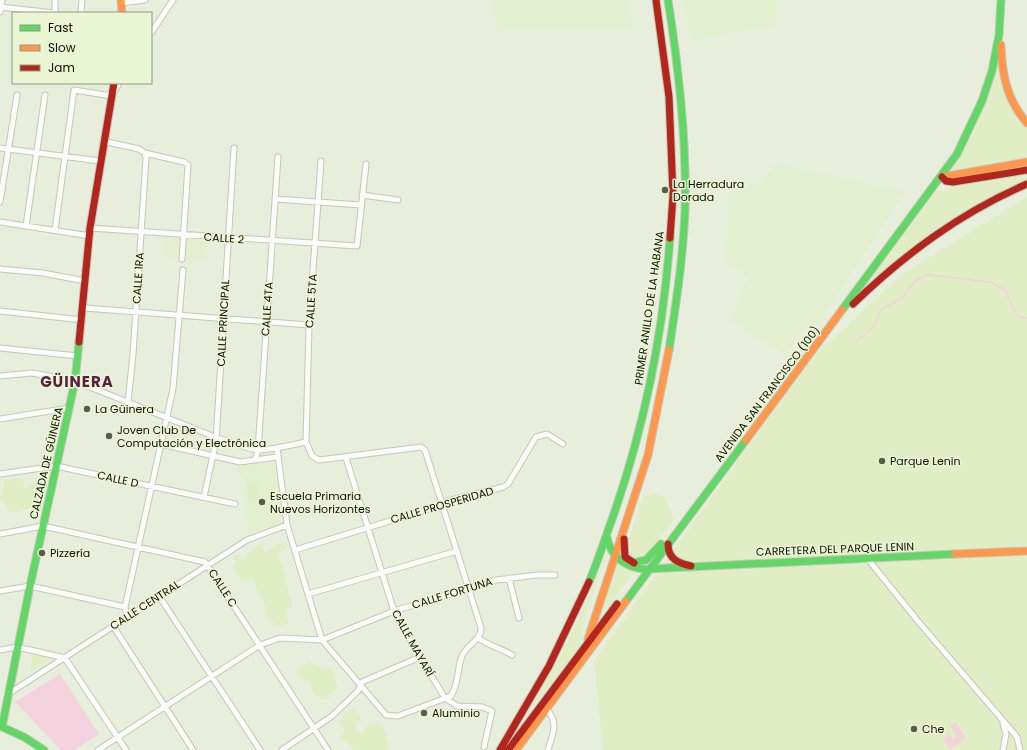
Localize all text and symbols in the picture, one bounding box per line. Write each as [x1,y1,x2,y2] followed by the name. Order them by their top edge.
[12,12,152,84] legend
[48,19,73,36] text: Fast
[48,39,76,56] text: Slow
[48,59,75,76] text: Jam
[673,176,744,205] place label: La Herradura Dorada
[660,185,670,195] marker: La Herradura Dorada
[203,229,245,247] street label: CALLE 2
[630,229,668,386] street label: PRIMER ANILLO DE LA HABANA
[128,251,148,304] street label: CALLE 1RA
[301,273,321,329] street label: CALLE 5TA
[213,279,233,367] street label: CALLE PRINCIPAL
[257,281,277,337] street label: CALLE 4TA
[711,323,823,465] street label: AVENIDA SAN FRANCISCO (100)
[40,371,114,392] district label: GÜINERA
[95,401,154,417] place label: La Güinera
[82,404,92,414] marker: La Güinera
[25,405,67,521] street label: CALZADA DE GÜINERA
[117,422,266,451] place label: Joven Club De Computación y Electrónica
[104,431,114,441] marker: Joven Club De Computación y Electrónica
[890,453,961,469] place label: Parque Lenin
[877,456,887,466] marker: Parque Lenin
[96,467,140,491] street label: CALLE D
[389,483,496,527] street label: CALLE PROSPERIDAD
[270,488,371,517] place label: Escuela Primaria Nuevos Horizontes
[257,497,267,507] marker: Escuela Primaria Nuevos Horizontes
[756,538,914,560] street label: CARRETERA DEL PARQUE LENIN
[50,545,90,561] place label: Pizzería
[37,548,47,558] marker: Pizzería
[205,566,241,610] street label: CALLE C
[410,573,495,613] street label: CALLE FORTUNA
[107,576,183,634] street label: CALLE CENTRAL
[388,607,438,680] street label: CALLE MAYARÍ
[432,705,480,721] place label: Aluminio
[419,708,429,718] marker: Aluminio
[922,721,945,737] place label: Che
[909,724,919,734] marker: Che

